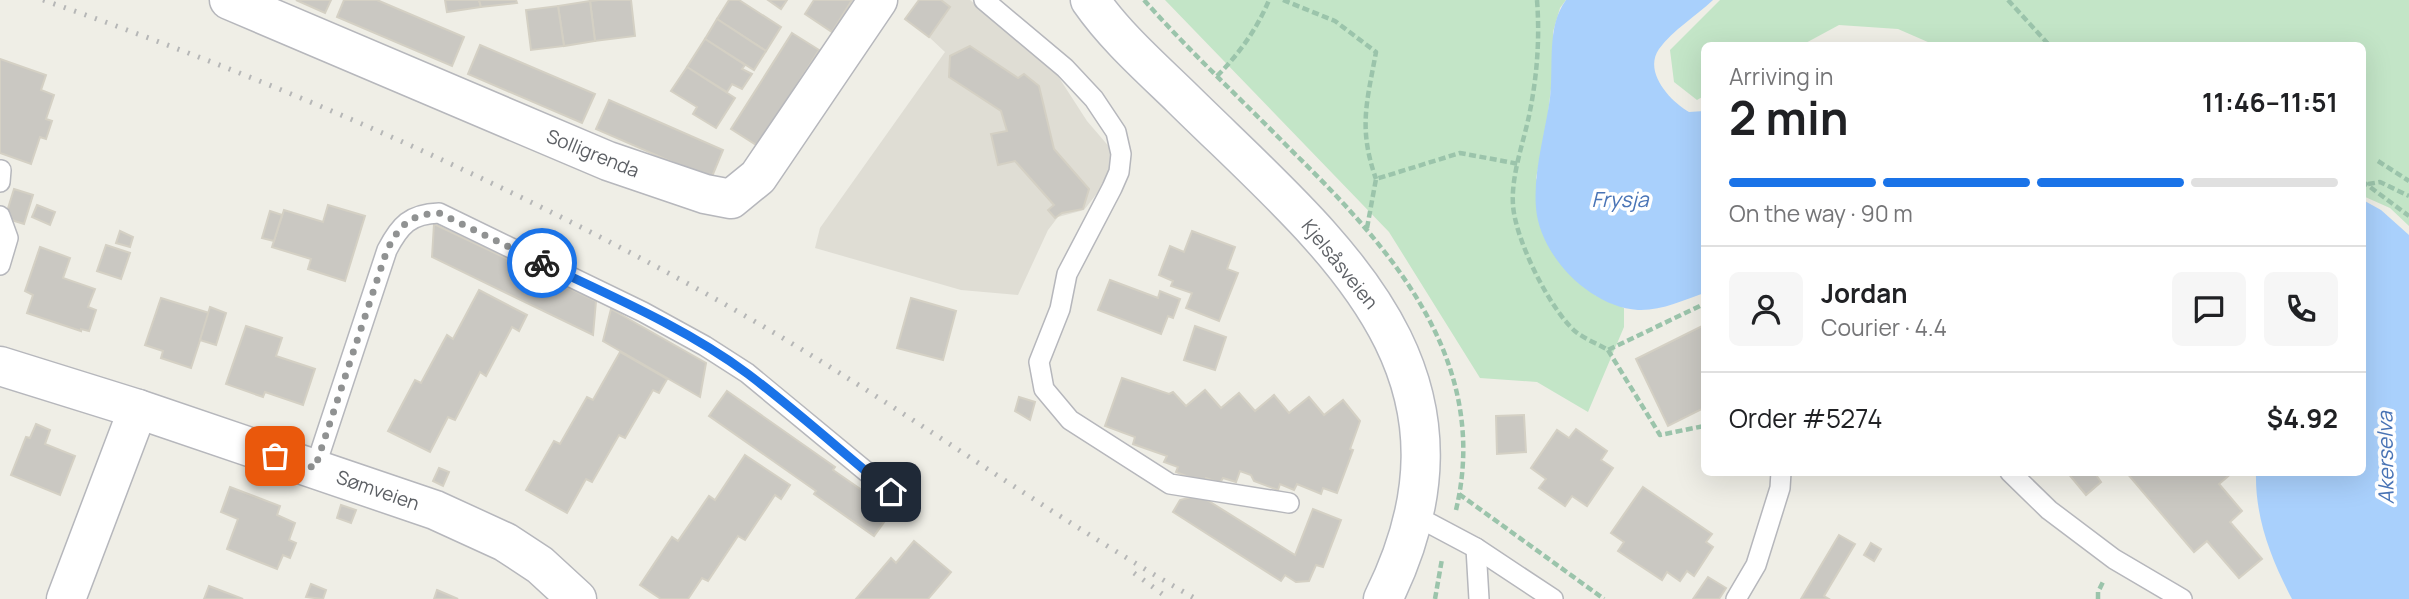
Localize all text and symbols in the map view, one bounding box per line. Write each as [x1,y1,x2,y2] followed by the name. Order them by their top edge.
[1729,60,1834,92] text: Arriving in
[2202,84,2338,120] text: 11:46–11:51
[1729,86,1849,149] text: 2 min
[543,123,643,183] street label: Solligrenda
[1591,185,1650,213] water label: Frysja
[1729,197,1913,229] text: On the way · 90 m
[1296,214,1384,314] street label: Kjelsåsveien
[507,228,577,298] courier
[523,244,561,282] icon: bike
[1729,272,1803,346] button: person
[2172,272,2246,346] button: chat
[2264,272,2338,346] button: phone
[1821,275,1907,311] text: Jordan
[1821,311,1947,343] text: Courier · 4.4
[1729,400,1882,436] text: Order #5274
[2267,400,2338,436] text: $4.92
[2370,410,2400,505] water label: Akerselva
[245,426,305,486] pin
[256,437,294,475] icon: bag
[861,462,921,522] pin
[333,464,423,516] street label: Sømveien
[872,473,910,511] icon: home

